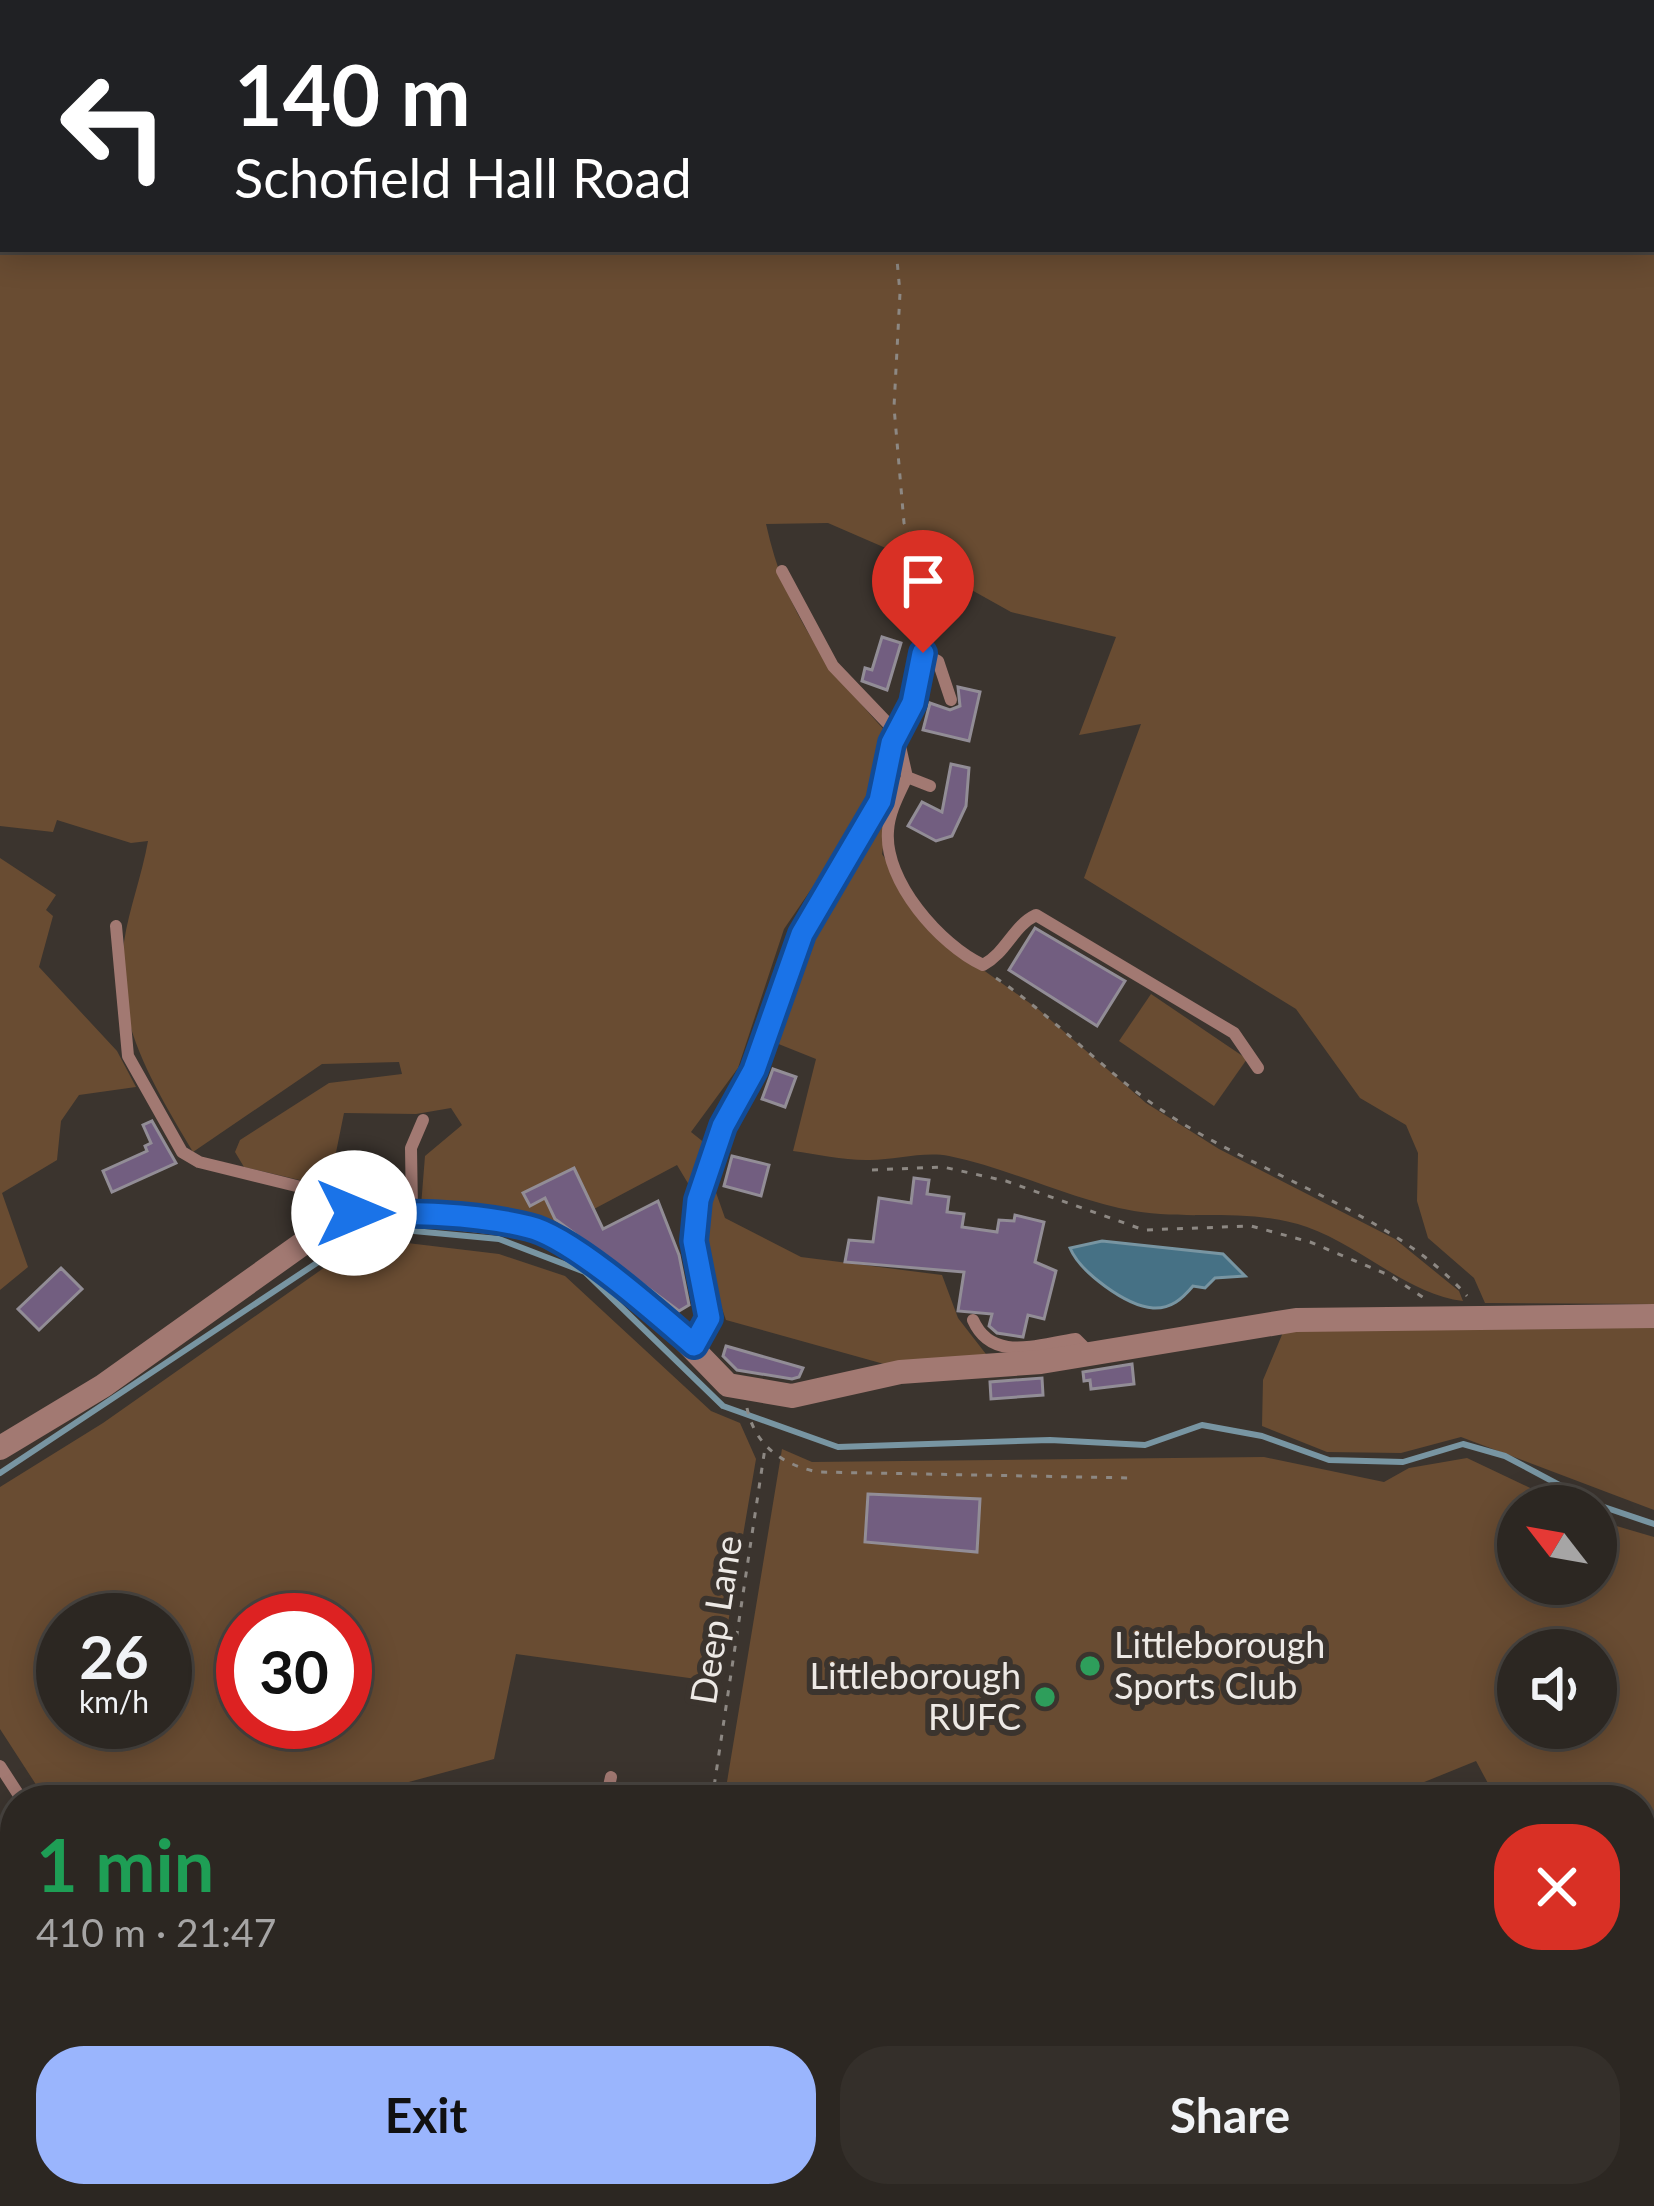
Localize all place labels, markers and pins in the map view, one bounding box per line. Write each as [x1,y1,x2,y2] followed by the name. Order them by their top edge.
[872,530,974,653] pin
[1114,1622,1325,1707] place label: Littleborough Sports Club
[810,1653,1021,1738] place label: Littleborough RUFC
[1077,1653,1103,1679] marker: Littleborough Sports Club
[1032,1684,1058,1710] marker: Littleborough RUFC

